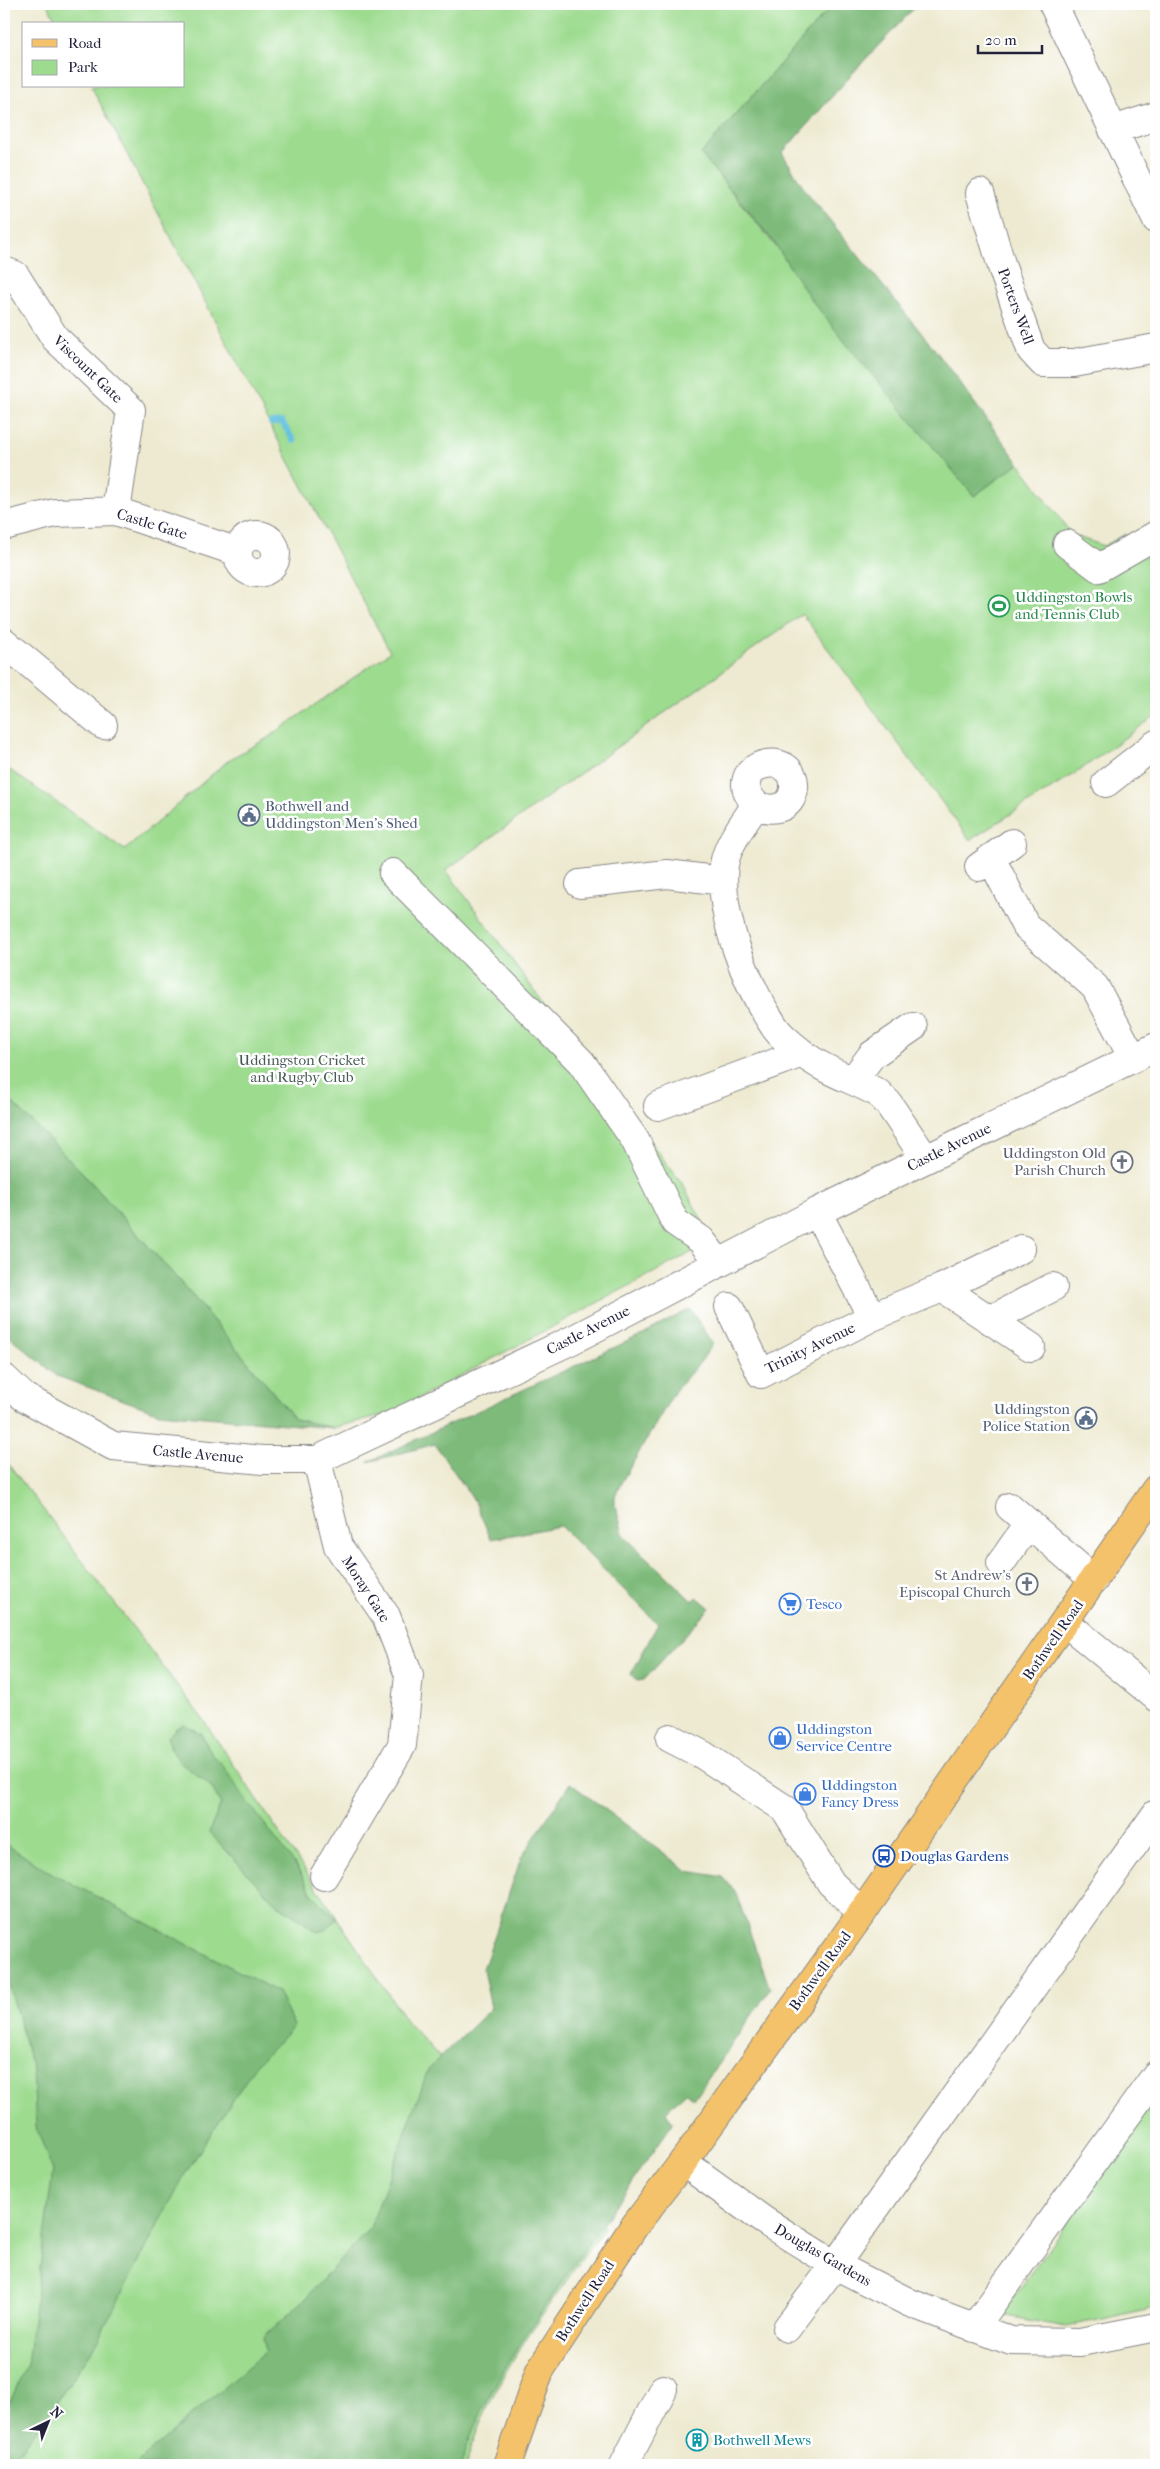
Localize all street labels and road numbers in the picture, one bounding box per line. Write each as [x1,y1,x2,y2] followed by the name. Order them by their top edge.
[994,265,1038,347] street label: Porters Well
[49,331,127,407] street label: Viscount Gate
[114,505,190,543] street label: Castle Gate
[904,1119,994,1175] street label: Castle Avenue
[543,1301,633,1359] street label: Castle Avenue
[762,1318,858,1378] street label: Trinity Avenue
[152,1441,245,1467] street label: Castle Avenue
[338,1552,394,1626] street label: Moray Gate
[1019,1596,1088,1684] street label: Bothwell Road
[785,1927,855,2014] street label: Bothwell Road
[771,2220,875,2290] street label: Douglas Gardens
[552,2256,619,2345] street label: Bothwell Road

